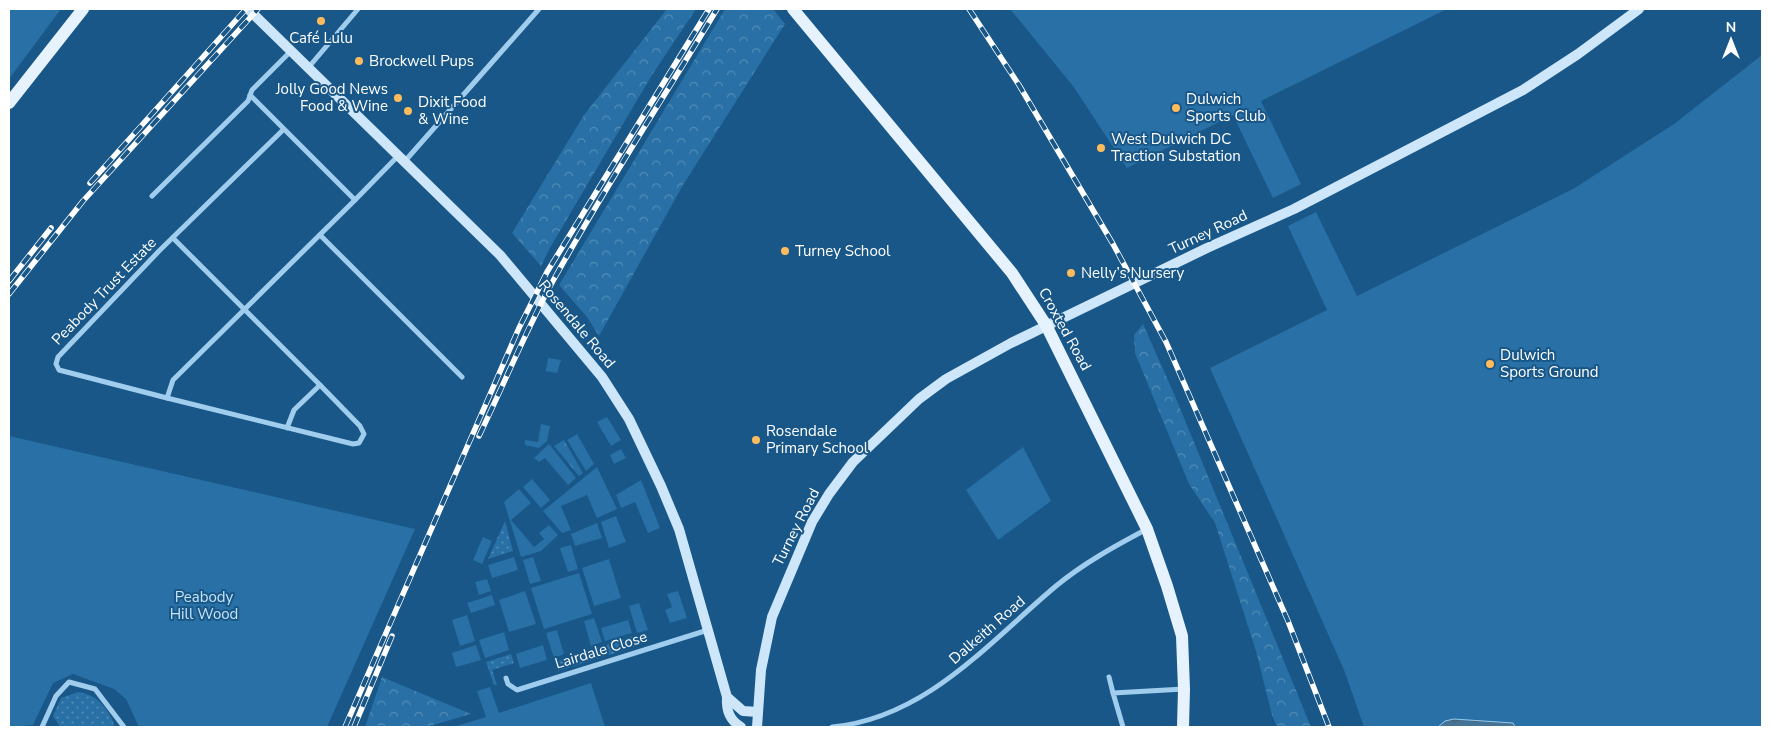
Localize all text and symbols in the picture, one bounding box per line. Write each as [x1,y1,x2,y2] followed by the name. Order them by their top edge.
[315,15,327,27] marker: Café Lulu
[1706,15,1756,65] north arrow
[1726,18,1736,37] text: N
[289,28,353,48] place label: Café Lulu
[369,51,474,71] place label: Brockwell Pups
[353,55,365,67] marker: Brockwell Pups
[275,79,388,116] place label: Jolly Good News Food & Wine
[1186,89,1266,126] place label: Dulwich Sports Club
[392,92,404,104] marker: Jolly Good News Food & Wine
[418,92,486,129] place label: Dixit Food & Wine
[1170,102,1182,114] marker: Dulwich Sports Club
[402,105,414,117] marker: Dixit Food & Wine
[1111,129,1241,166] place label: West Dulwich DC Traction Substation
[1095,142,1107,154] marker: West Dulwich DC Traction Substation
[1165,205,1251,259] street label: Turney Road
[47,233,161,349] street label: Peabody Trust Estate
[795,241,891,261] place label: Turney School
[779,245,791,257] marker: Turney School
[1081,263,1184,283] place label: Nelly’s Nursery
[1065,267,1077,279] marker: Nelly’s Nursery
[534,276,620,372] street label: Rosendale Road
[1034,284,1096,374] street label: Croxted Road
[1500,345,1599,382] place label: Dulwich Sports Ground
[1484,358,1496,370] marker: Dulwich Sports Ground
[766,421,869,458] place label: Rosendale Primary School
[750,434,762,446] marker: Rosendale Primary School
[768,485,824,569] street label: Turney Road
[170,587,238,624] park label: Peabody Hill Wood
[945,591,1029,669] street label: Dalkeith Road
[552,626,650,674] street label: Lairdale Close

